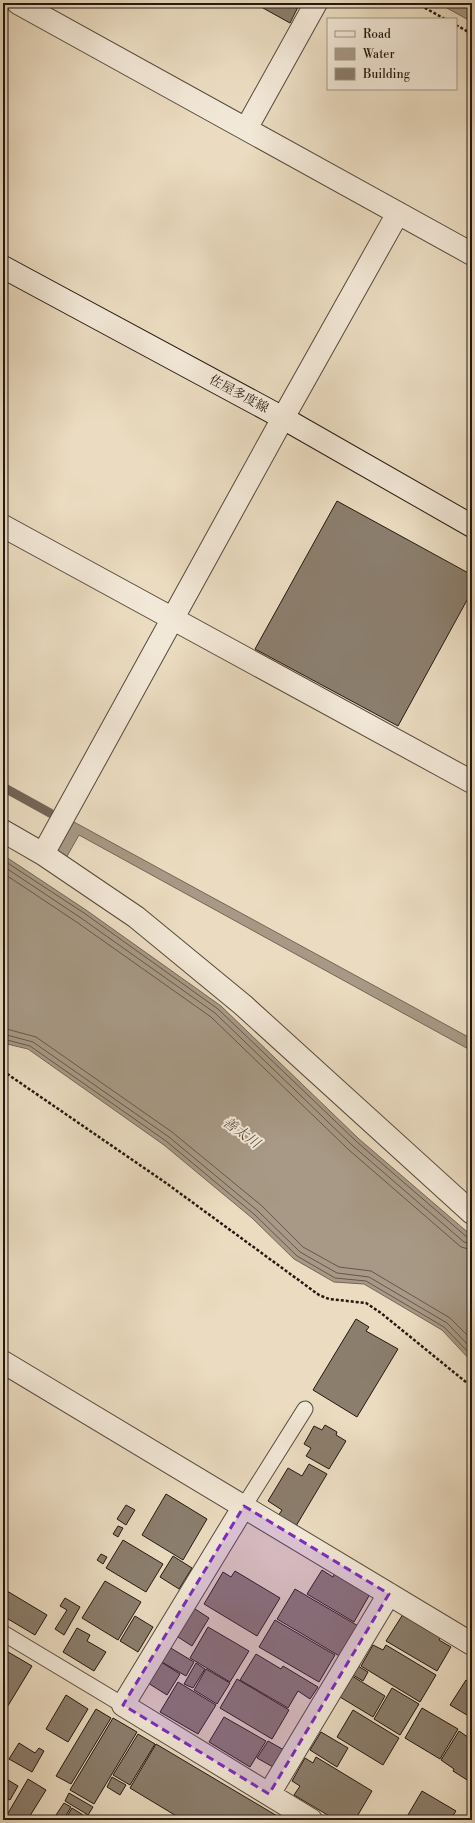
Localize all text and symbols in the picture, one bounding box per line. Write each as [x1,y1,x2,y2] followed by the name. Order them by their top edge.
[327,18,457,90] legend
[363,27,391,42] text: Road
[362,47,395,62] text: Water
[362,67,411,82] text: Building
[207,372,271,416] street label: 佐屋多度線
[219,1113,265,1154] water label: 善太川

